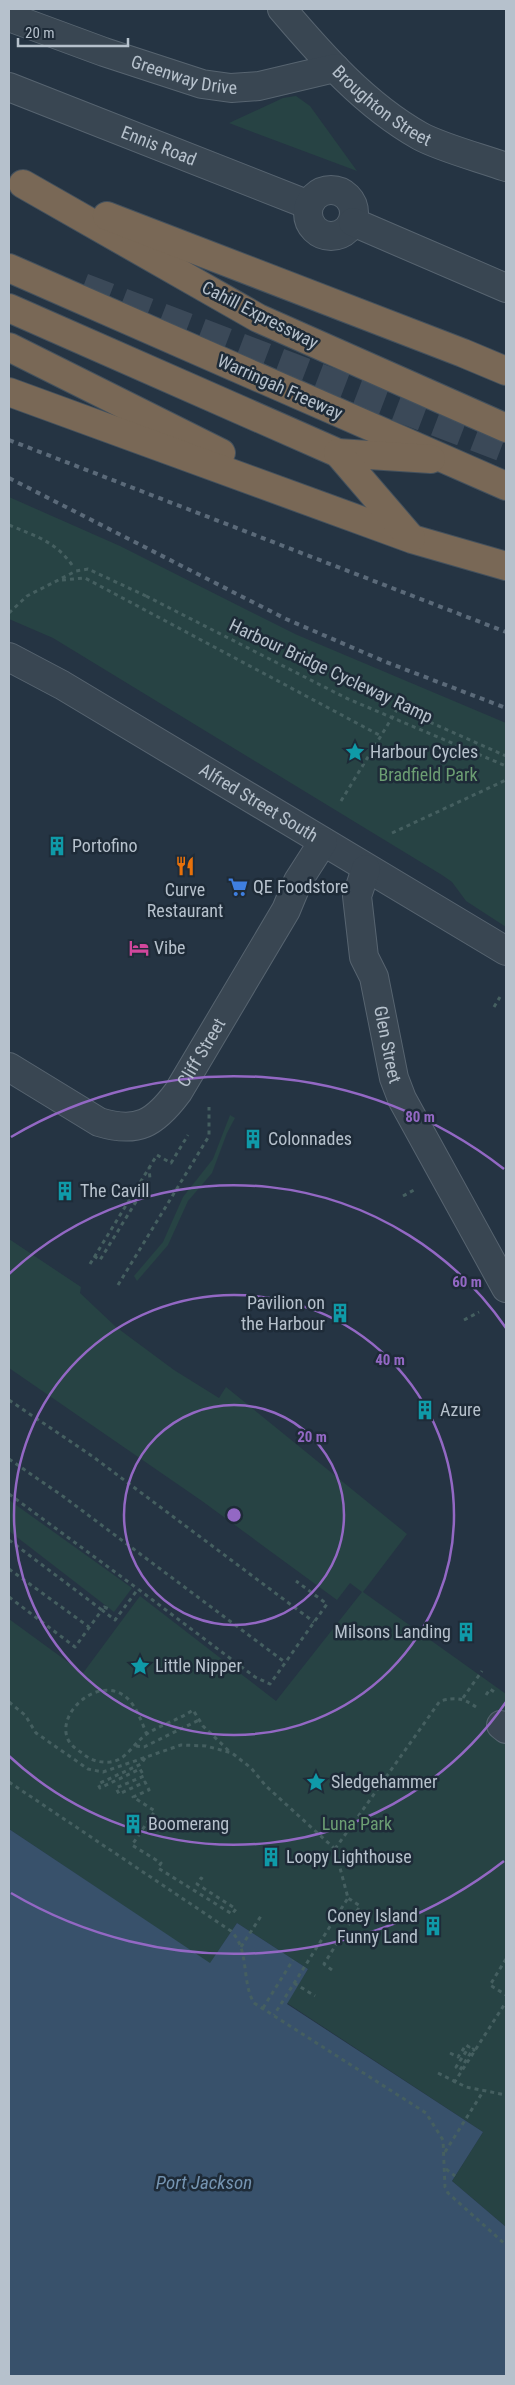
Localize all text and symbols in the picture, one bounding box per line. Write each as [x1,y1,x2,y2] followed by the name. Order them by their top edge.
[18,15,128,47] scale bar
[25,24,55,42] text: 20 m
[129,51,238,98] street label: Greenway Drive
[328,61,435,150] street label: Broughton Street
[118,121,200,170] street label: Ennis Road
[199,276,322,353] street label: Cahill Expressway
[214,350,346,424] street label: Warringah Freeway
[226,614,436,727] street label: Harbour Bridge Cycleway Ramp
[344,741,366,763] place icon: Harbour Cycles
[370,741,478,762] place label: Harbour Cycles
[196,759,322,846] street label: Alfred Street South
[378,764,478,785] park label: Bradfield Park
[46,835,68,857] building icon: Portofino
[72,835,138,856] place label: Portofino
[174,855,196,877] restaurant icon: Curve Restaurant
[227,876,249,898] supermarket icon: QE Foodstore
[253,876,349,897] place label: QE Foodstore
[147,879,223,921] place label: Curve Restaurant
[128,937,150,959] hotel icon: Vibe
[154,937,186,958] place label: Vibe
[370,1004,406,1086] street label: Glen Street
[172,1014,229,1090] street label: Cliff Street
[405,1108,435,1126] text: 80 m
[242,1128,264,1150] building icon: Colonnades
[268,1128,352,1149] place label: Colonnades
[54,1180,76,1202] building icon: The Cavill
[80,1180,149,1201] place label: The Cavill
[452,1273,482,1291] text: 60 m
[241,1292,326,1334] place label: Pavilion on the Harbour
[329,1302,351,1324] building icon: Pavilion on the Harbour
[375,1351,405,1369] text: 40 m
[414,1399,436,1421] building icon: Azure
[440,1399,481,1420] place label: Azure
[297,1428,327,1446] text: 20 m
[225,1506,243,1524] centre of rings
[334,1621,451,1642] place label: Milsons Landing
[455,1621,477,1643] building icon: Milsons Landing
[129,1655,151,1677] place icon: Little Nipper
[155,1655,243,1676] place label: Little Nipper
[305,1771,327,1793] place icon: Sledgehammer
[331,1771,438,1792] place label: Sledgehammer
[122,1813,144,1835] building icon: Boomerang
[148,1813,229,1834] place label: Boomerang
[322,1813,392,1834] park label: Luna Park
[260,1846,282,1868] building icon: Loopy Lighthouse
[286,1846,412,1867] place label: Loopy Lighthouse
[327,1905,418,1947] place label: Coney Island Funny Land
[422,1915,444,1937] building icon: Coney Island Funny Land
[156,2171,252,2194] water label: Port Jackson

